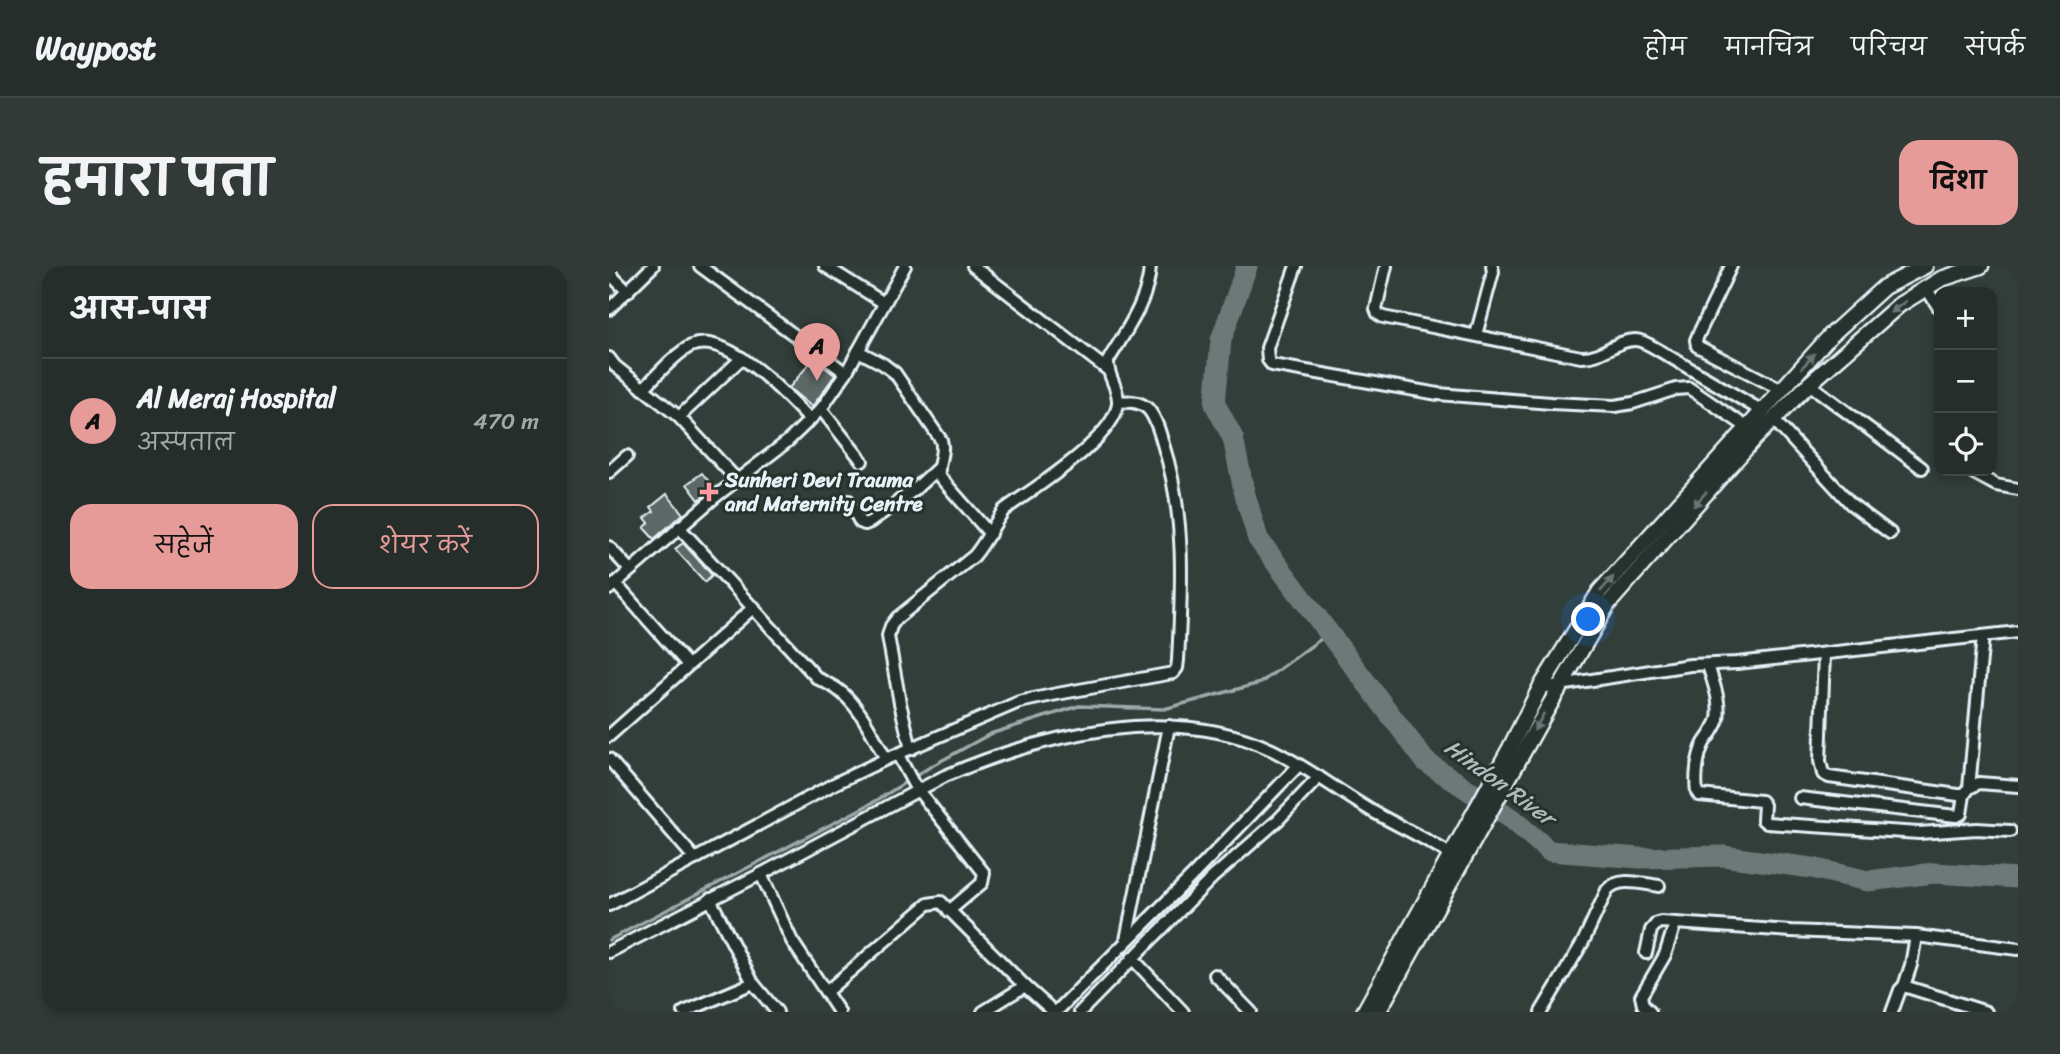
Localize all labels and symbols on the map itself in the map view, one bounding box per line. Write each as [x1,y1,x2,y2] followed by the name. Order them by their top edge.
[1890,299,1908,314] one-way arrow
[794,323,840,381] pin: A
[1800,353,1816,370] one-way arrow
[724,461,923,523] place label: Sunheri Devi Trauma and Maternity Centre
[699,482,719,502] marker: Sunheri Devi Trauma and Maternity Centre
[1693,490,1709,507] one-way arrow
[1599,575,1615,593] one-way arrow
[1571,602,1605,636] your location
[1533,713,1545,732] one-way arrow
[1435,728,1568,840] water label: Hindon River

